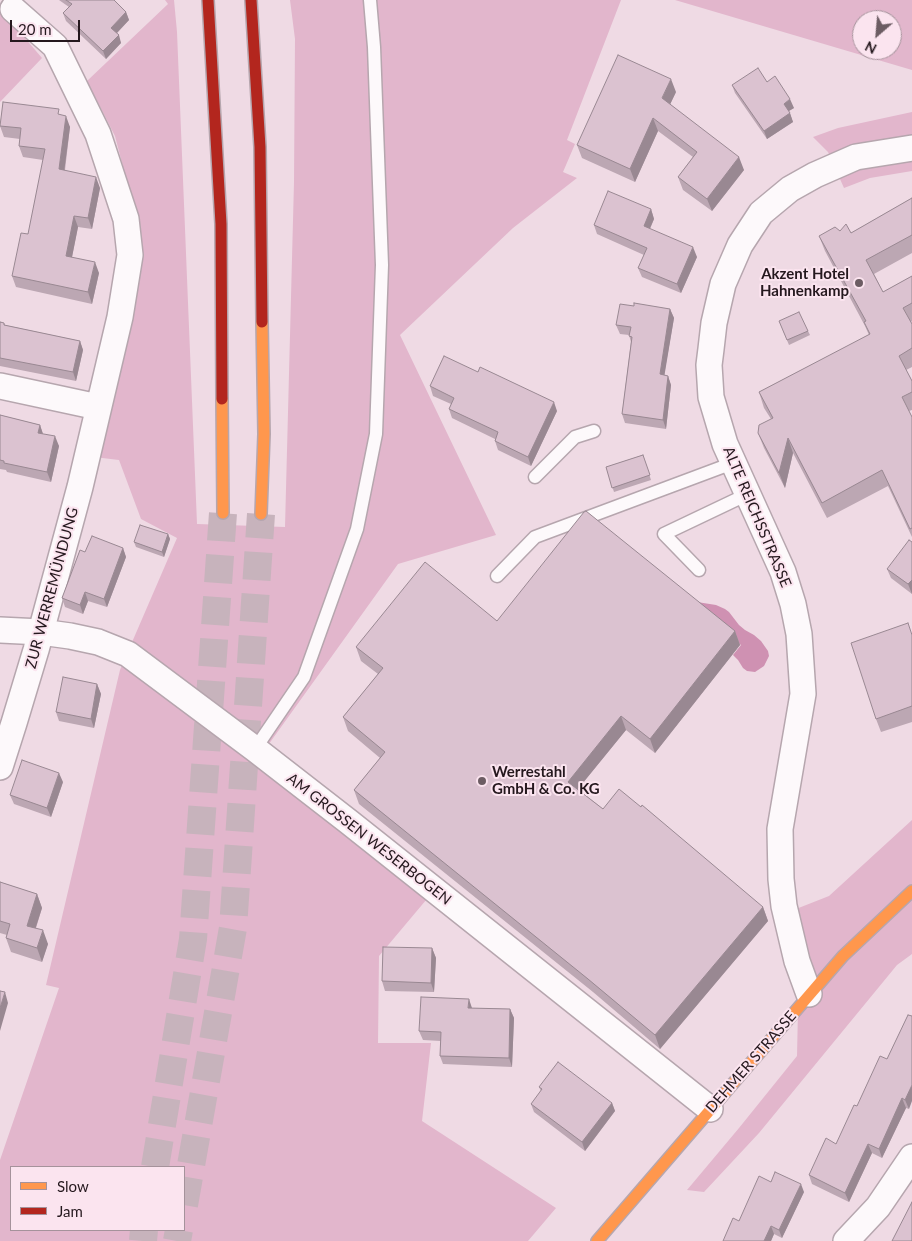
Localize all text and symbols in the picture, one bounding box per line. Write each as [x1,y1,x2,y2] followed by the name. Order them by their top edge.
[12,10,82,42] scale bar
[852,10,902,60] north arrow
[18,20,52,38] text: 20 m
[862,38,879,58] text: N
[760,265,849,300] place label: Akzent Hotel Hahnenkamp
[853,277,865,289] marker: Akzent Hotel Hahnenkamp
[719,444,795,590] street label: ALTE REICHSSTRASSE
[22,505,82,671] street label: ZUR WERREMÜNDUNG
[492,763,600,798] place label: Werrestahl GmbH & Co. KG
[283,769,455,909] street label: AM GROSSEN WESERBOGEN
[476,775,488,787] marker: Werrestahl GmbH & Co. KG
[702,1007,800,1117] street label: DEHMER STRASSE
[10,1166,185,1231] legend
[57,1177,89,1195] text: Slow
[57,1202,83,1220] text: Jam

